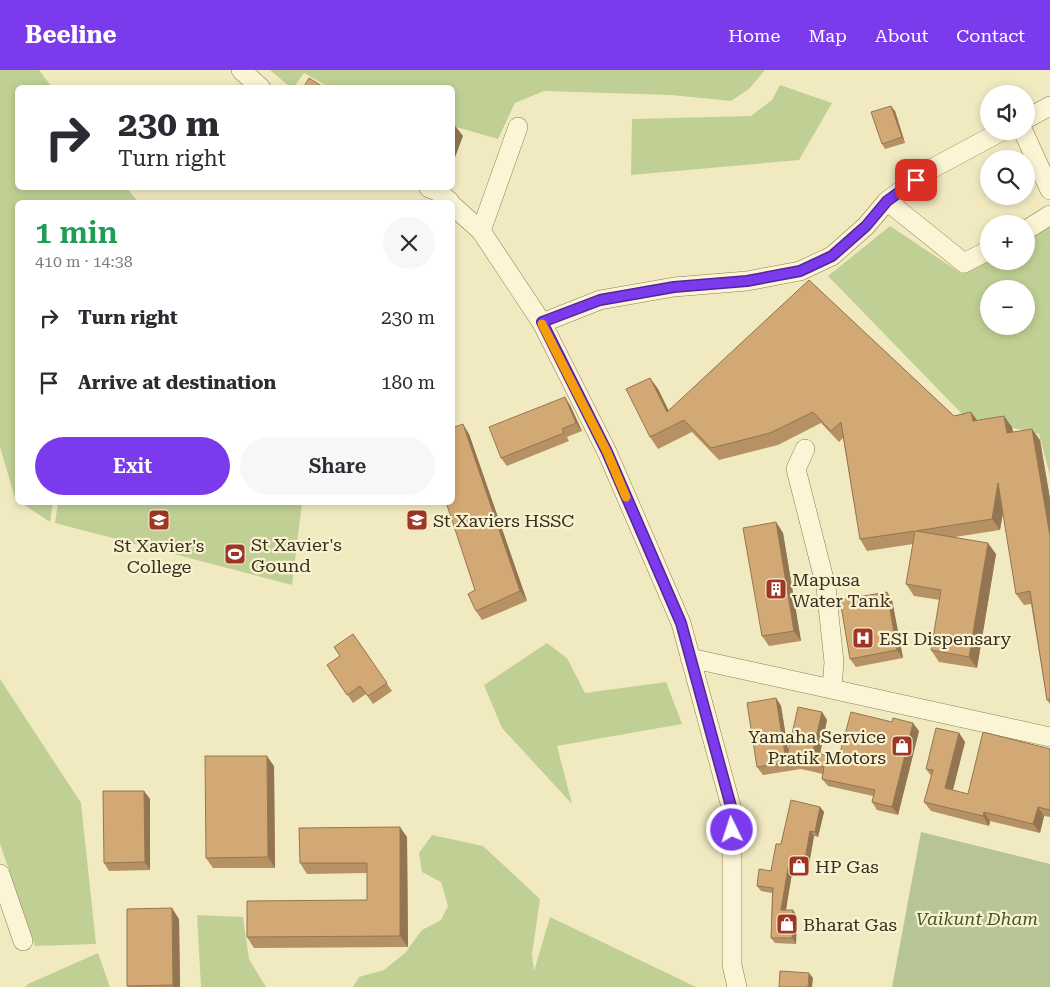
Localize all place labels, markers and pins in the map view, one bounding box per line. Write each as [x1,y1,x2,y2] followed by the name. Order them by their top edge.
[895,159,937,201] pin
[147,508,171,532] school or university icon: St Xavier's College
[405,508,429,532] school or university icon: St Xaviers HSSC
[433,510,574,531] place label: St Xaviers HSSC
[251,534,342,576] place label: St Xavier's Gound
[114,535,204,577] place label: St Xavier's College
[223,542,247,566] sports icon: St Xavier's Gound
[792,569,891,611] place label: Mapusa Water Tank
[764,577,788,601] building icon: Mapusa Water Tank
[851,626,875,650] hospital icon: ESI Dispensary
[879,628,1012,649] place label: ESI Dispensary
[748,726,886,768] place label: Yamaha Service Pratik Motors
[890,734,914,758] shop icon: Yamaha Service Pratik Motors
[787,854,811,878] shop icon: HP Gas
[815,856,879,877] place label: HP Gas
[775,912,799,936] shop icon: Bharat Gas
[803,914,897,935] place label: Bharat Gas

